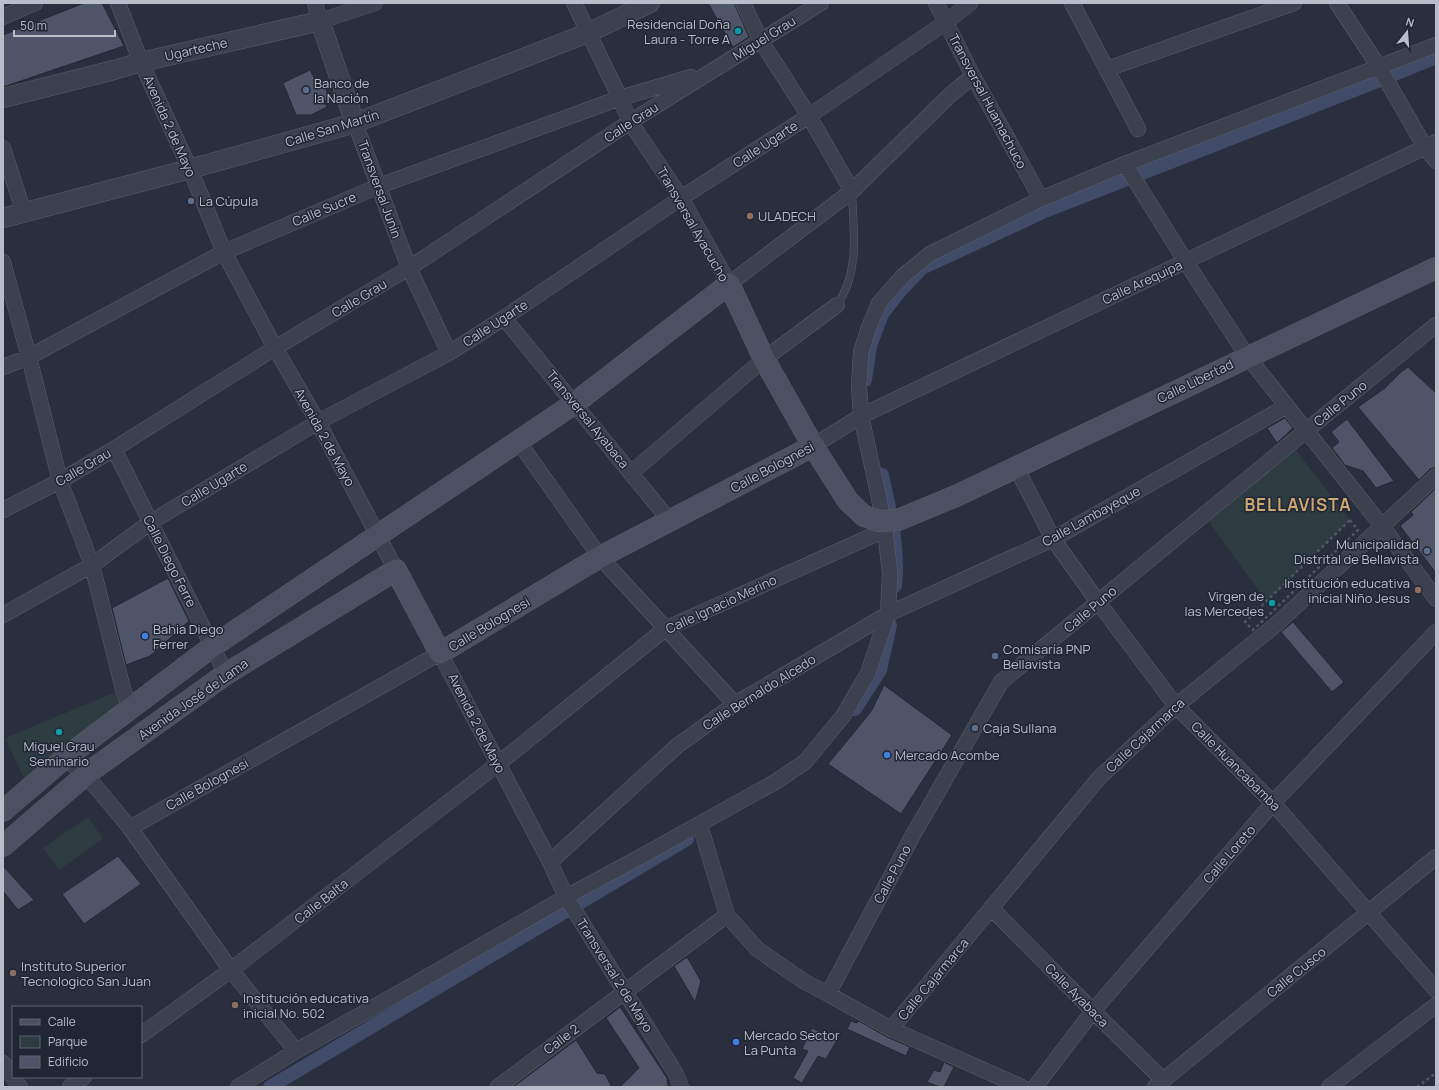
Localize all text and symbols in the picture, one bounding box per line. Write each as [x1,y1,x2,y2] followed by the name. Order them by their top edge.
[14,12,115,38] scale bar
[729,12,799,64] street label: Miguel Grau
[1387,12,1427,52] north arrow
[1404,14,1416,30] text: N
[627,15,730,48] place label: Residencial Doña Laura - Torre A
[20,17,47,34] text: 50 m
[733,26,743,36] marker: Residencial Doña Laura - Torre A
[945,30,1031,172] street label: Transversal Huamachuco
[163,33,229,65] street label: Ugarteche
[139,72,201,180] street label: Avenida 2 de Mayo
[314,74,370,107] place label: Banco de la Nación
[301,85,311,95] marker: Banco de la Nación
[600,98,662,146] street label: Calle Grau
[283,105,381,151] street label: Calle San Martín
[729,116,801,172] street label: Calle Ugarte
[354,137,406,241] street label: Transversal Junin
[653,163,733,285] street label: Transversal Ayacucho
[289,187,359,231] street label: Calle Sucre
[199,192,258,210] place label: La Cúpula
[186,196,196,206] marker: La Cúpula
[758,207,816,225] place label: ULADECH
[745,211,755,221] marker: ULADECH
[1099,256,1185,308] street label: Calle Arequipa
[328,274,390,322] street label: Calle Grau
[459,295,531,351] street label: Calle Ugarte
[1154,355,1236,407] street label: Calle Libertad
[543,366,633,472] street label: Transversal Ayabaca
[1310,376,1371,430] street label: Calle Puno
[291,385,360,490] street label: Avenida 2 de Mayo
[727,437,817,497] street label: Calle Bolognesi
[52,444,114,490] street label: Calle Grau
[178,457,251,511] street label: Calle Ugarte
[1039,481,1144,550] street label: Calle Lambayeque
[1244,493,1352,516] district label: BELLAVISTA
[139,512,201,610] street label: Calle Diego Ferre
[1294,535,1419,568] place label: Municipalidad Distrital de Bellavista
[1422,546,1432,556] marker: Municipalidad Distrital de Bellavista
[663,570,780,638] street label: Calle Ignacio Merino
[1284,574,1410,607] place label: Institución educativa inicial Niño Jesus
[1060,581,1120,636] street label: Calle Puno
[1413,585,1423,595] marker: Institución educativa inicial Niño Jesus
[1185,587,1264,620] place label: Virgen de las Mercedes
[445,593,533,655] street label: Calle Bolognesi
[1267,598,1277,608] marker: Virgen de las Mercedes
[153,620,224,653] place label: Bahia Diego Ferrer
[140,631,150,641] marker: Bahia Diego Ferrer
[1003,640,1090,673] place label: Comisaría PNP Bellavista
[699,650,819,734] street label: Calle Bernaldo Alcedo
[990,651,1000,661] marker: Comisaría PNP Bellavista
[134,654,252,744] street label: Avenida José de Lama
[444,670,510,776] street label: Avenida 2 de Mayo
[1102,694,1188,776] street label: Calle Cajarmarca
[1187,717,1285,815] street label: Calle Huancabamba
[983,719,1057,737] place label: Caja Sullana
[970,723,980,733] marker: Caja Sullana
[54,727,64,737] marker: Miguel Grau Seminario
[23,737,95,770] place label: Miguel Grau Seminario
[895,746,1000,764] place label: Mercado Acombe
[882,750,892,760] marker: Mercado Acombe
[162,754,252,814] street label: Calle Bolognesi
[1199,821,1260,887] street label: Calle Loreto
[869,841,915,906] street label: Calle Puno
[290,874,352,928] street label: Calle Balta
[573,915,658,1036] street label: Transversal 2 de Mayo
[893,934,973,1024] street label: Calle Cajarmarca
[1263,942,1330,1001] street label: Calle Cusco
[21,957,151,990] place label: Instituto Superior Tecnologico San Juan
[1041,959,1113,1031] street label: Calle Ayabaca
[8,968,18,978] marker: Instituto Superior Tecnologico San Juan
[243,989,369,1022] place label: Institución educativa inicial No. 502
[230,1000,240,1010] marker: Institución educativa inicial No. 502
[12,1006,142,1078] legend
[48,1013,76,1030] text: Calle
[540,1020,582,1058] street label: Calle 2
[744,1026,840,1059] place label: Mercado Sector La Punta
[48,1033,87,1050] text: Parque
[731,1037,741,1047] marker: Mercado Sector La Punta
[48,1053,88,1070] text: Edificio

